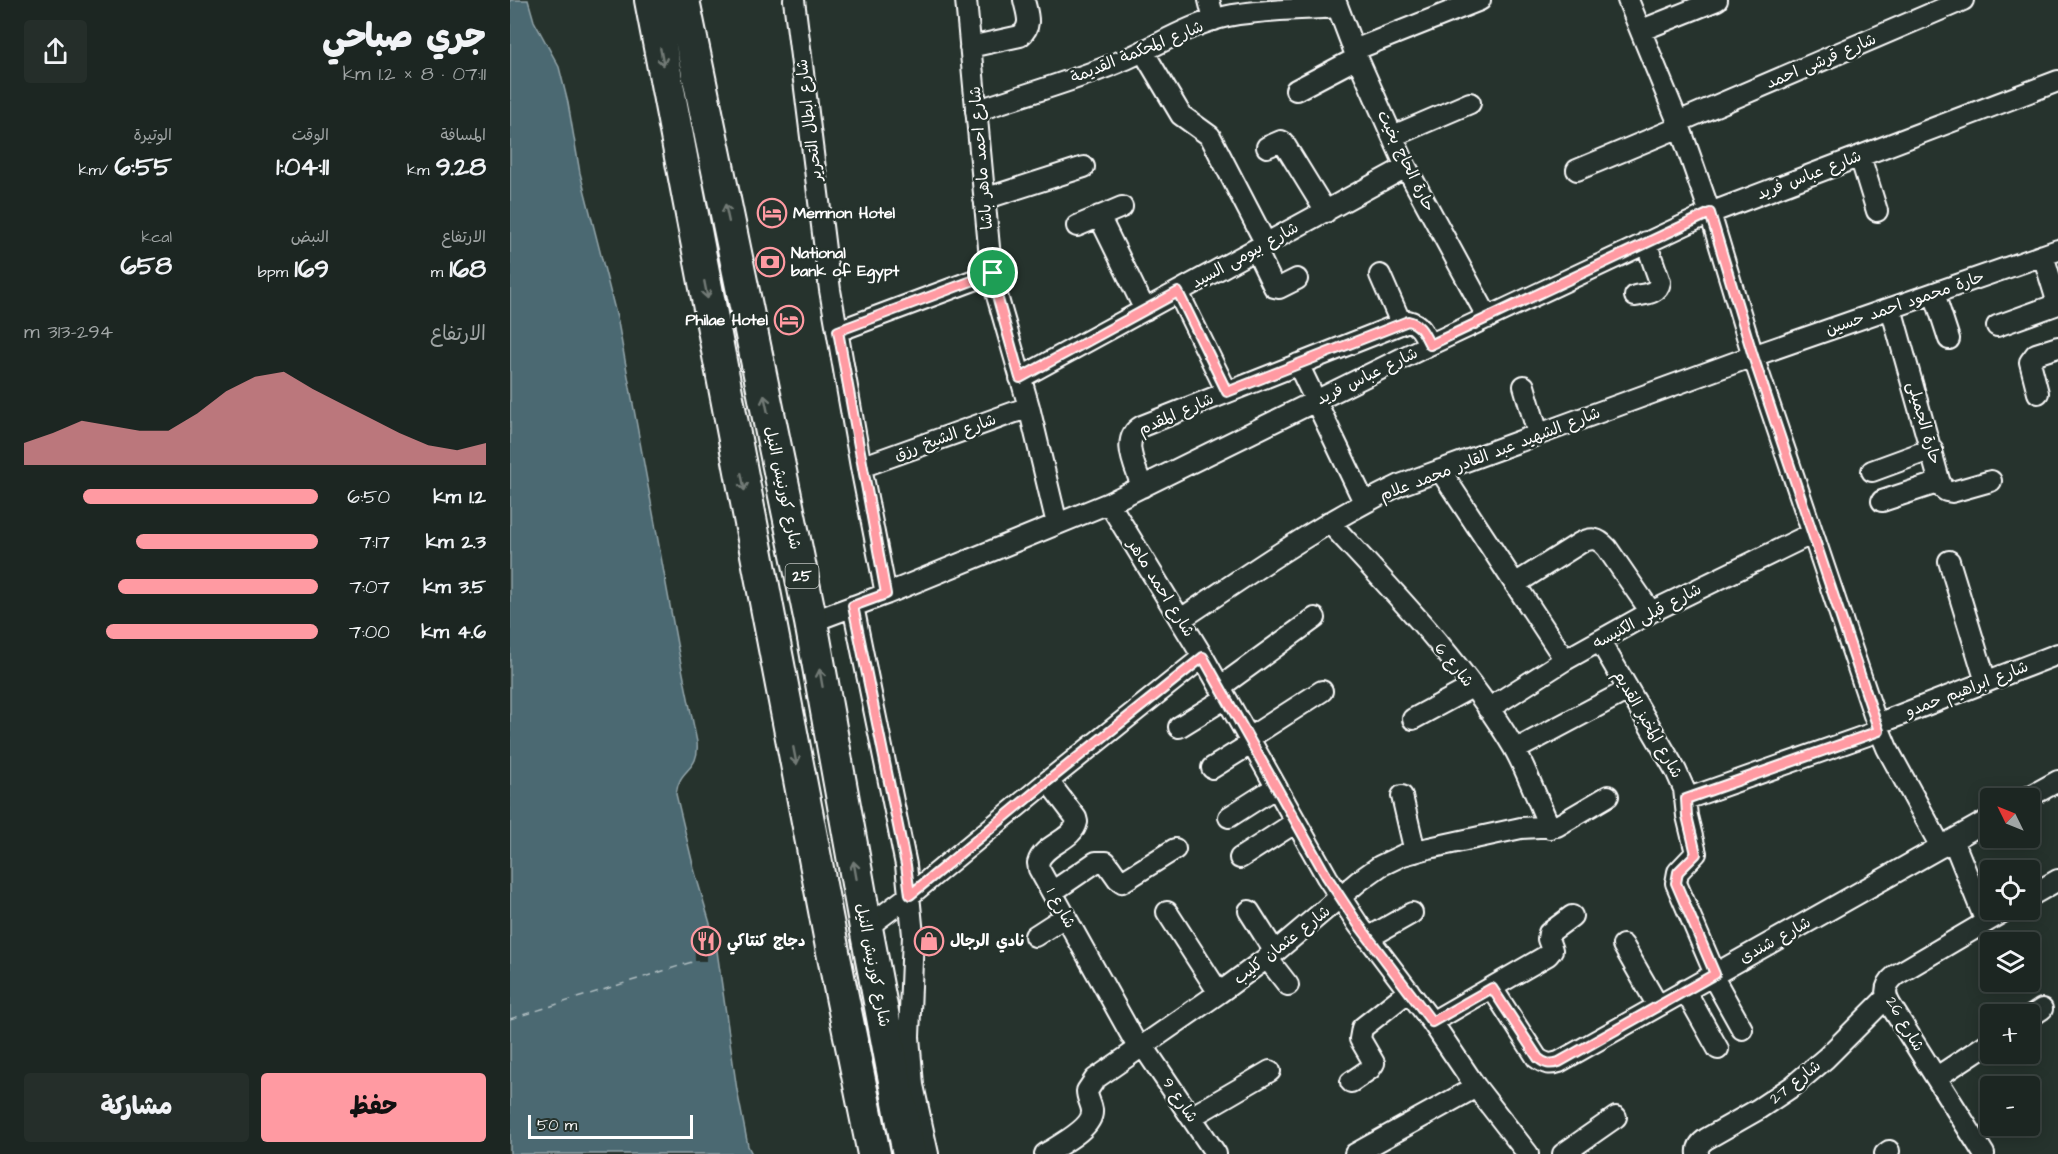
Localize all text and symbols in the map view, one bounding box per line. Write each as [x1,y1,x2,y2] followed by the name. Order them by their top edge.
[322,14,486,60] text: جري صباحي
[1067,15,1207,89] street label: شارع المحكمة القديمة
[24,20,87,83] button: share
[1762,28,1880,94] street label: شارع قرشى احمد
[657,47,668,67] one-way arrow
[791,58,828,184] street label: شارع ابطال التحرير
[343,60,486,88] text: 07:11 · 8 × 1.2 km
[964,85,998,231] street label: شارع احمد ماهر باشا
[1372,107,1440,215] street label: حارة الحاج بخيت
[133,124,172,146] text: الوتيرة
[292,124,329,146] text: الوقت
[440,124,486,146] text: المسافة
[1754,145,1864,205] street label: شارع عباس فريد
[115,149,172,185] text: 6:55
[276,149,329,185] text: 1:04:11
[436,149,486,185] text: 9.28
[79,159,115,181] text: /km
[407,159,436,181] text: km
[756,197,788,229] hotel icon: Memnon Hotel
[793,202,896,224] place label: Memnon Hotel
[721,204,732,223] one-way arrow
[1188,217,1302,293] street label: شارع بيومى السيد
[141,226,172,248] text: kcal
[291,226,329,248] text: النبض
[441,226,486,248] text: الارتفاع
[791,242,900,284] place label: National bank of Egypt
[754,246,786,278] bank icon: National bank of Egypt
[967,247,1018,298] pin
[120,248,172,284] text: 658
[295,251,329,287] text: 169
[450,251,486,287] text: 168
[976,256,1009,289] icon: arrive
[258,261,295,283] text: bpm
[431,261,450,283] text: m
[1823,265,1987,341] street label: حارة محمود احمد حسين
[701,280,712,300] one-way arrow
[773,304,805,336] hotel icon: Philae Hotel
[685,309,768,331] place label: Philae Hotel
[24,318,113,346] text: 294–313 m
[430,320,486,348] text: الارتفاع
[1313,342,1421,410] street label: شارع عباس فريد
[1902,379,1946,467] street label: حارة الجميلى
[1135,388,1218,441] street label: شارع المقدم
[760,395,771,414] one-way arrow
[1377,402,1604,507] street label: شارع الشهيد عبد القادر محمد علام
[891,408,999,466] street label: شارع الشيخ رزق
[759,424,807,552] street label: شارع كورنيش النيل
[738,471,749,491] one-way arrow
[347,483,390,511] text: 6:50
[433,483,486,511] text: 1.2 km
[359,528,390,556] text: 7:17
[426,528,486,556] text: 2.3 km
[1121,533,1200,641] street label: شارع احمد ماهر
[786,564,818,588] road number: 25
[349,573,390,601] text: 7:07
[423,573,486,601] text: 3.5 km
[1589,578,1705,654] street label: شارع قبلى الكنيسه
[349,618,390,646] text: 7:00
[421,618,486,646] text: 4.6 km
[1429,638,1479,692] street label: شارع 6
[1902,655,2032,724] street label: شارع ابراهيم حمدو
[1607,666,1688,783] street label: شارع المخبز القديم
[815,668,826,688] one-way arrow
[790,745,801,765] one-way arrow
[1980,788,2040,848] north arrow
[1980,788,2040,1136] map controls
[850,860,861,880] one-way arrow
[1980,860,2040,920] button: locate
[1041,884,1081,932] street label: شارع 1
[1229,900,1335,990] street label: شارع عثمان كليب
[850,901,896,1029] street label: شارع كورنيش النيل
[1735,911,1815,969] street label: شارع شندى
[690,925,722,957] restaurant icon: دجاج كنتاكي
[913,925,945,957] shop icon: نادي الرجال
[727,930,805,955] place label: دجاج كنتاكي
[950,930,1024,953] place label: نادي الرجال
[1980,932,2040,992] button: layers
[1880,992,1930,1056] street label: شارع 26
[1980,1004,2040,1064] button: +
[1765,1055,1825,1109] street label: شارع 27
[24,1073,249,1142] button: مشاركة
[261,1073,486,1142] button: حفظ
[1157,1073,1203,1127] street label: شارع 9
[1980,1076,2040,1136] button: −
[528,1112,693,1140] scale bar
[537,1114,577,1136] text: 50 m

